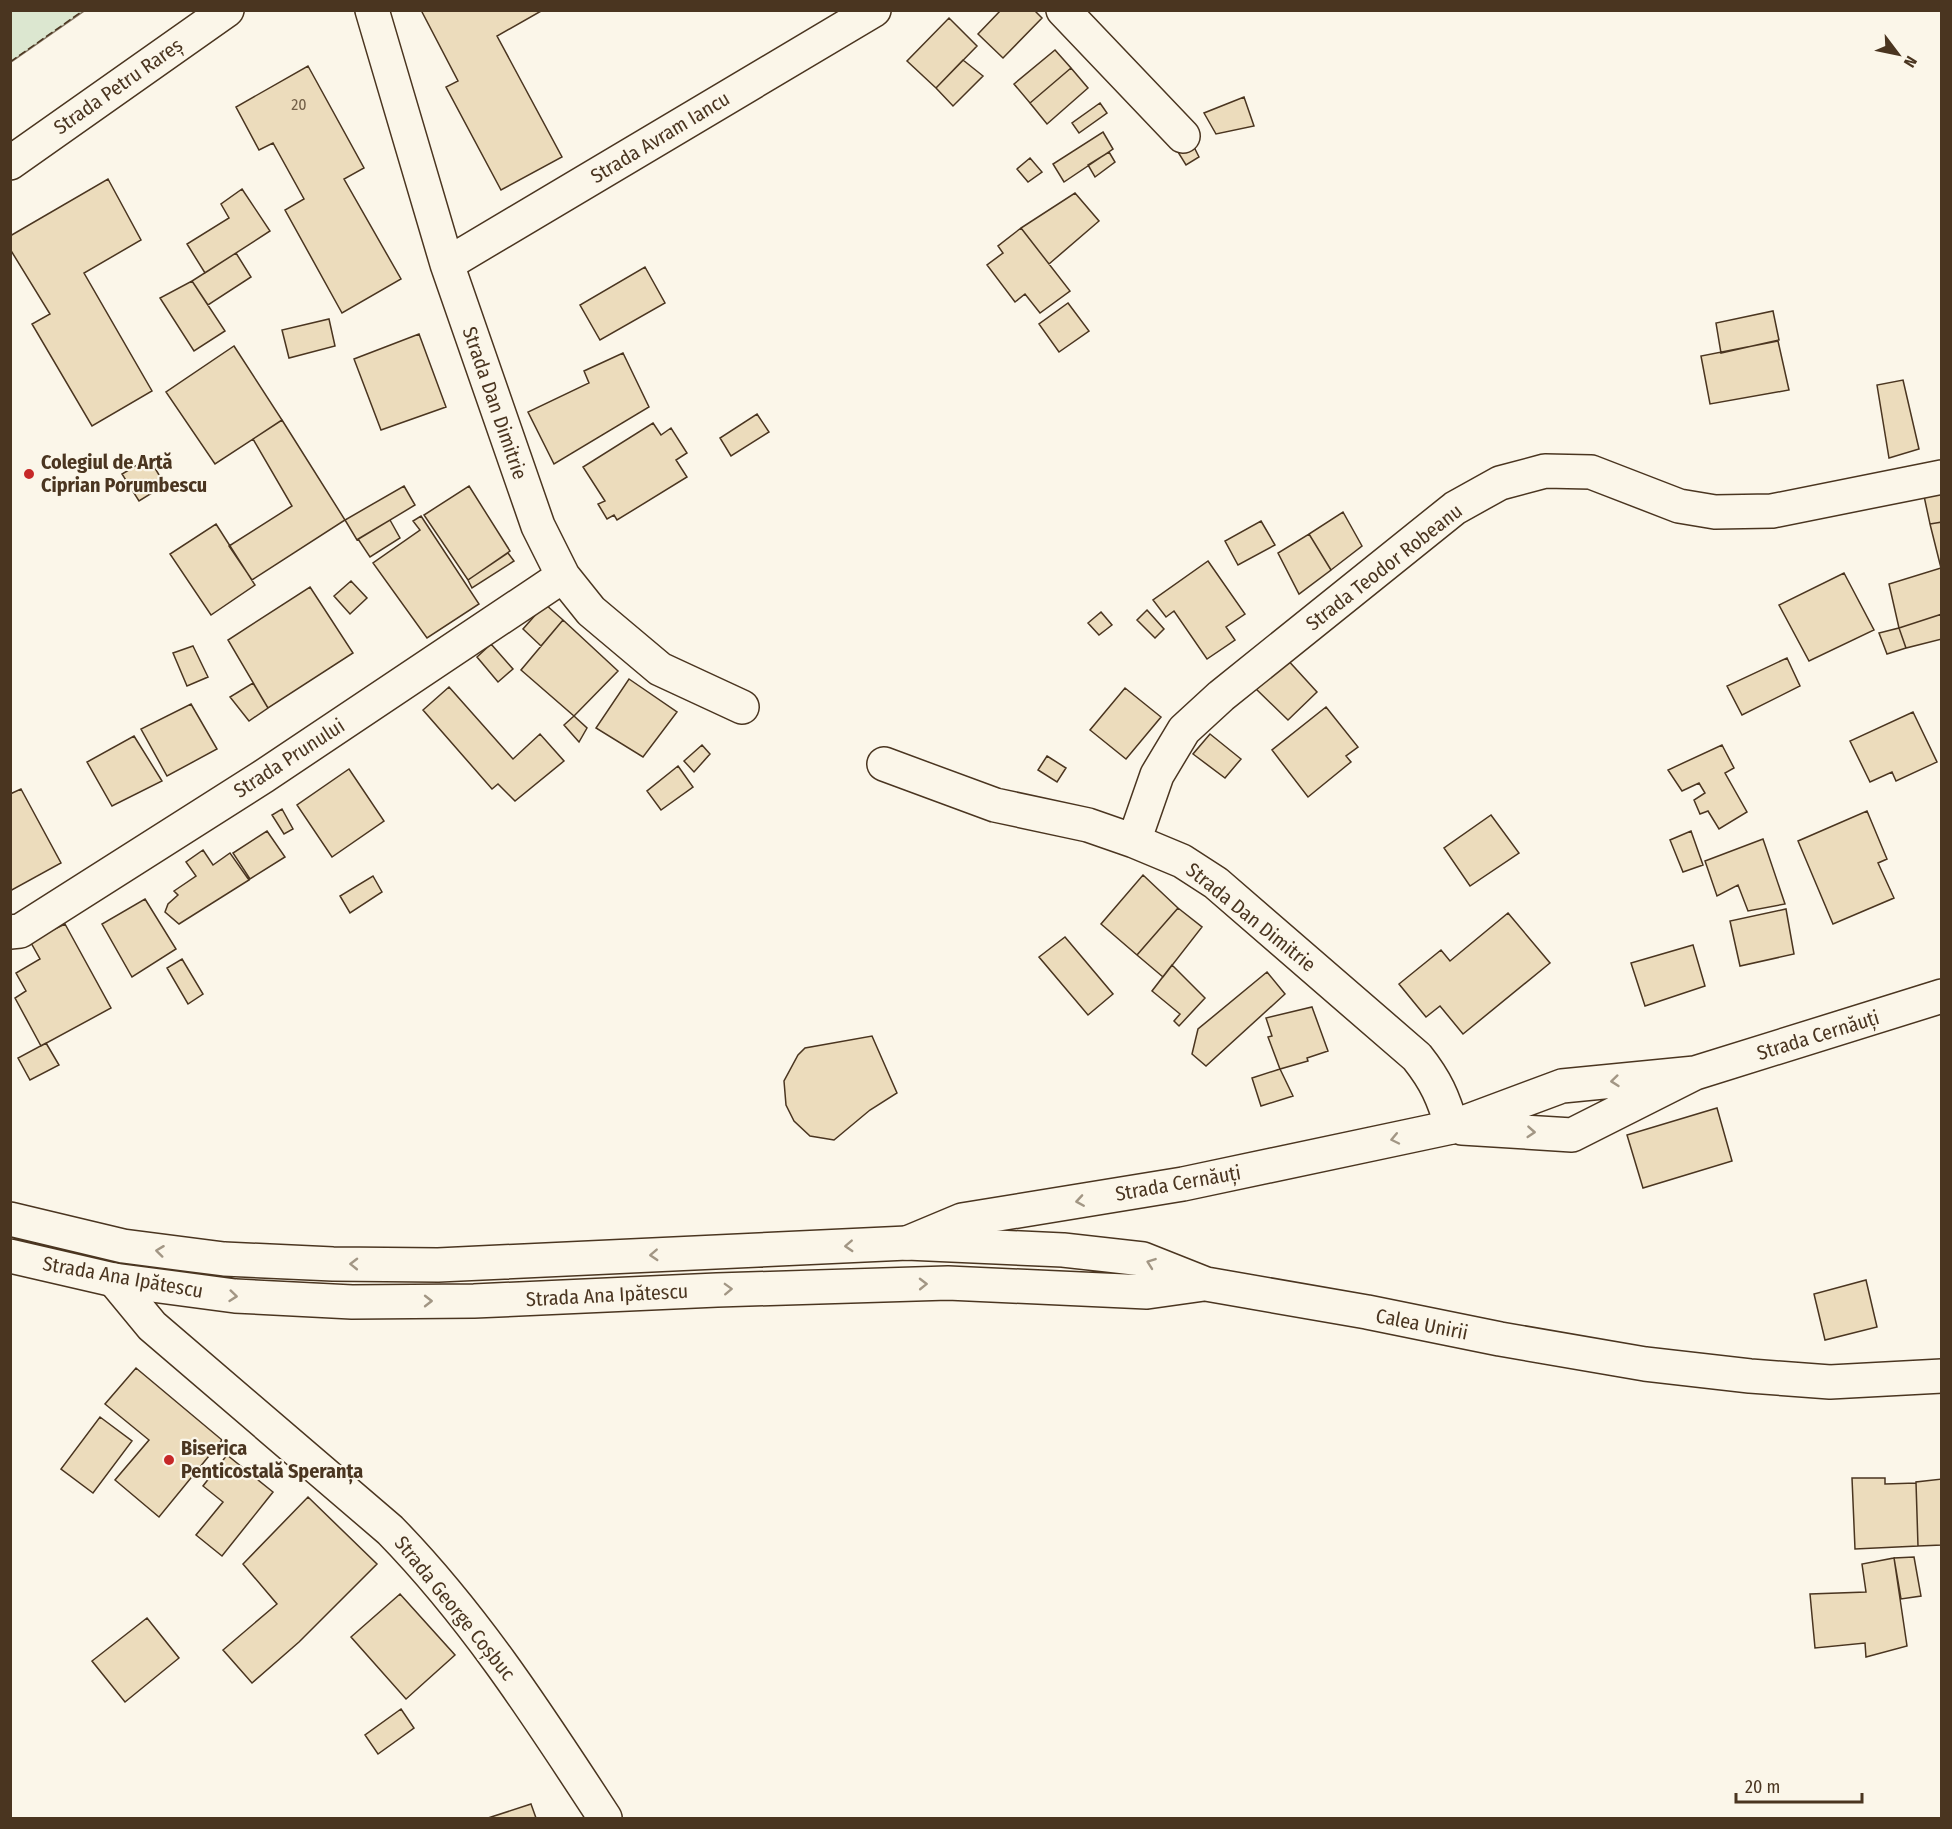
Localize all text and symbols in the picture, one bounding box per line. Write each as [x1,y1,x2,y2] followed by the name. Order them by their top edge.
[1868,24,1928,84] north arrow
[49,33,188,140] street label: Strada Petru Rareș
[1900,53,1921,71] text: N
[586,86,734,188] street label: Strada Avram Iancu
[291,95,307,114] house number: 20
[458,324,532,482] street label: Strada Dan Dimitrie
[41,450,207,497] place label: Colegiul de Artă Ciprian Porumbescu
[22,467,36,481] marker: Colegiul de Artă Ciprian Porumbescu
[1301,499,1467,635] street label: Strada Teodor Robeanu
[229,713,349,803] street label: Strada Prunului
[1181,857,1321,977] street label: Strada Dan Dimitrie
[1754,1005,1882,1066] street label: Strada Cernăuți
[1611,1074,1620,1087] one-way arrow
[1527,1126,1536,1139] one-way arrow
[1390,1132,1400,1145] one-way arrow
[1113,1160,1243,1207] street label: Strada Cernăuți
[1075,1194,1085,1207] one-way arrow
[844,1239,853,1252] one-way arrow
[155,1245,164,1257] one-way arrow
[649,1248,658,1261] one-way arrow
[41,1251,205,1303] street label: Strada Ana Ipătescu
[1147,1257,1157,1270] one-way arrow
[349,1258,358,1270] one-way arrow
[918,1278,927,1290] one-way arrow
[525,1279,689,1311] street label: Strada Ana Ipătescu
[723,1283,732,1296] one-way arrow
[229,1289,238,1302] one-way arrow
[424,1295,433,1307] one-way arrow
[1374,1303,1470,1345] street label: Calea Unirii
[181,1436,363,1485] place label: Biserica Penticostală Speranța
[162,1453,176,1467] marker: Biserica Penticostală Speranța
[389,1531,521,1686] street label: Strada George Coșbuc
[1736,1766,1862,1804] scale bar
[1745,1776,1780,1798] text: 20 m

